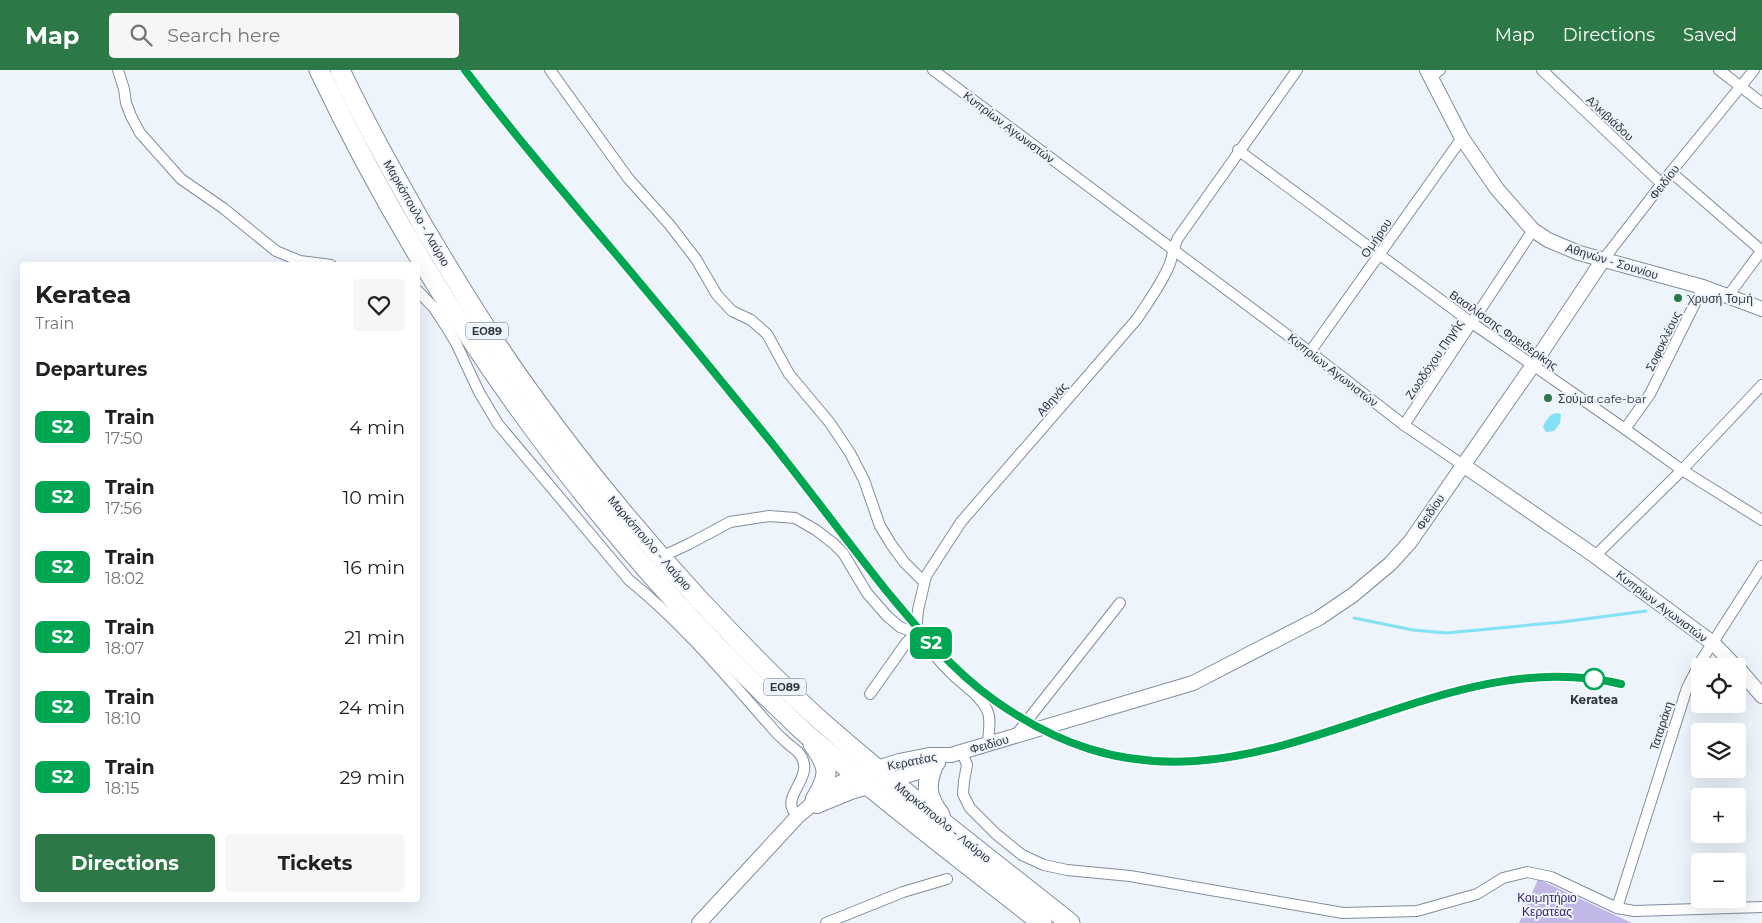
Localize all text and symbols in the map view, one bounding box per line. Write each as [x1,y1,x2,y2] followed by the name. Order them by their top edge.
[109,13,459,58] search box
[25,21,79,50] text: Map
[127,21,155,49] icon: search
[167,24,280,47] text: Search here
[1495,24,1535,46] text: Map
[1563,24,1655,46] text: Directions
[1683,24,1737,46] text: Saved
[960,88,1058,166] street label: Κυπρίων Αγωνιστών
[1583,92,1637,144] street label: Αλκιβιάδου
[380,157,454,269] street label: Μαρκόπουλο - Λαύριο
[1646,162,1682,202] street label: Φειδίου
[1357,216,1395,260] street label: Ομήρου
[1564,240,1660,282] street label: Αθηνών - Σουνίου
[353,279,405,331] button: heart
[35,280,131,309] text: Keratea
[1447,287,1561,373] street label: Βασιλίσσης Φρειδερίκης
[1686,291,1753,306] place label: Χρυσή Τομή
[1672,292,1684,304] marker: Χρυσή Τομή
[1642,308,1684,374] street label: Σοφοκλέους
[35,314,74,333] text: Train
[1402,316,1466,402] street label: Ζωοδόχου Πηγής
[466,322,508,340] road number: ΕΟ89
[1285,330,1381,410] street label: Κυπρίων Αγωνιστών
[35,358,147,381] text: Departures
[1033,379,1071,419] street label: Αθηνάς
[1558,391,1647,406] place label: Σούμα cafe-bar
[1542,392,1554,404] marker: Σούμα cafe-bar
[105,406,155,429] text: Train
[51,416,74,438] text: S2
[349,416,405,439] text: 4 min
[105,429,143,448] text: 17:50
[105,476,155,499] text: Train
[51,486,74,508] text: S2
[342,486,405,509] text: 10 min
[1413,491,1447,533] street label: Φειδίου
[605,493,695,594] street label: Μαρκόπουλο - Λαύριο
[105,499,142,518] text: 17:56
[105,546,155,569] text: Train
[51,556,74,578] text: S2
[343,556,405,579] text: 16 min
[1613,567,1711,645] street label: Κυπρίων Αγωνιστών
[105,569,144,588] text: 18:02
[105,616,155,639] text: Train
[51,626,74,648] text: S2
[344,626,405,649] text: 21 min
[908,627,954,659] line badge: S2
[920,632,942,654] text: S2
[105,639,144,658] text: 18:07
[1691,658,1746,908] map controls
[1691,658,1746,713] button: locate
[1583,668,1605,690] marker: Keratea
[764,678,806,696] road number: ΕΟ89
[105,686,155,709] text: Train
[1570,692,1618,707] place label: Keratea
[51,696,74,718] text: S2
[339,696,405,719] text: 24 min
[1646,699,1676,753] street label: Ταταράκη
[105,709,141,728] text: 18:10
[1691,723,1746,778] button: layers
[968,731,1010,757] street label: Φειδίου
[886,749,938,773] street label: Κερατέας
[105,756,155,779] text: Train
[51,766,74,788] text: S2
[340,766,405,789] text: 29 min
[892,778,995,866] street label: Μαρκόπουλο - Λαύριο
[105,779,139,798] text: 18:15
[1691,788,1746,843] button: +
[35,834,215,892] button: Directions
[225,834,405,892] button: Tickets
[1691,853,1746,908] button: −
[1517,890,1577,919] park label: Κοιμητήριο Κερατέας

